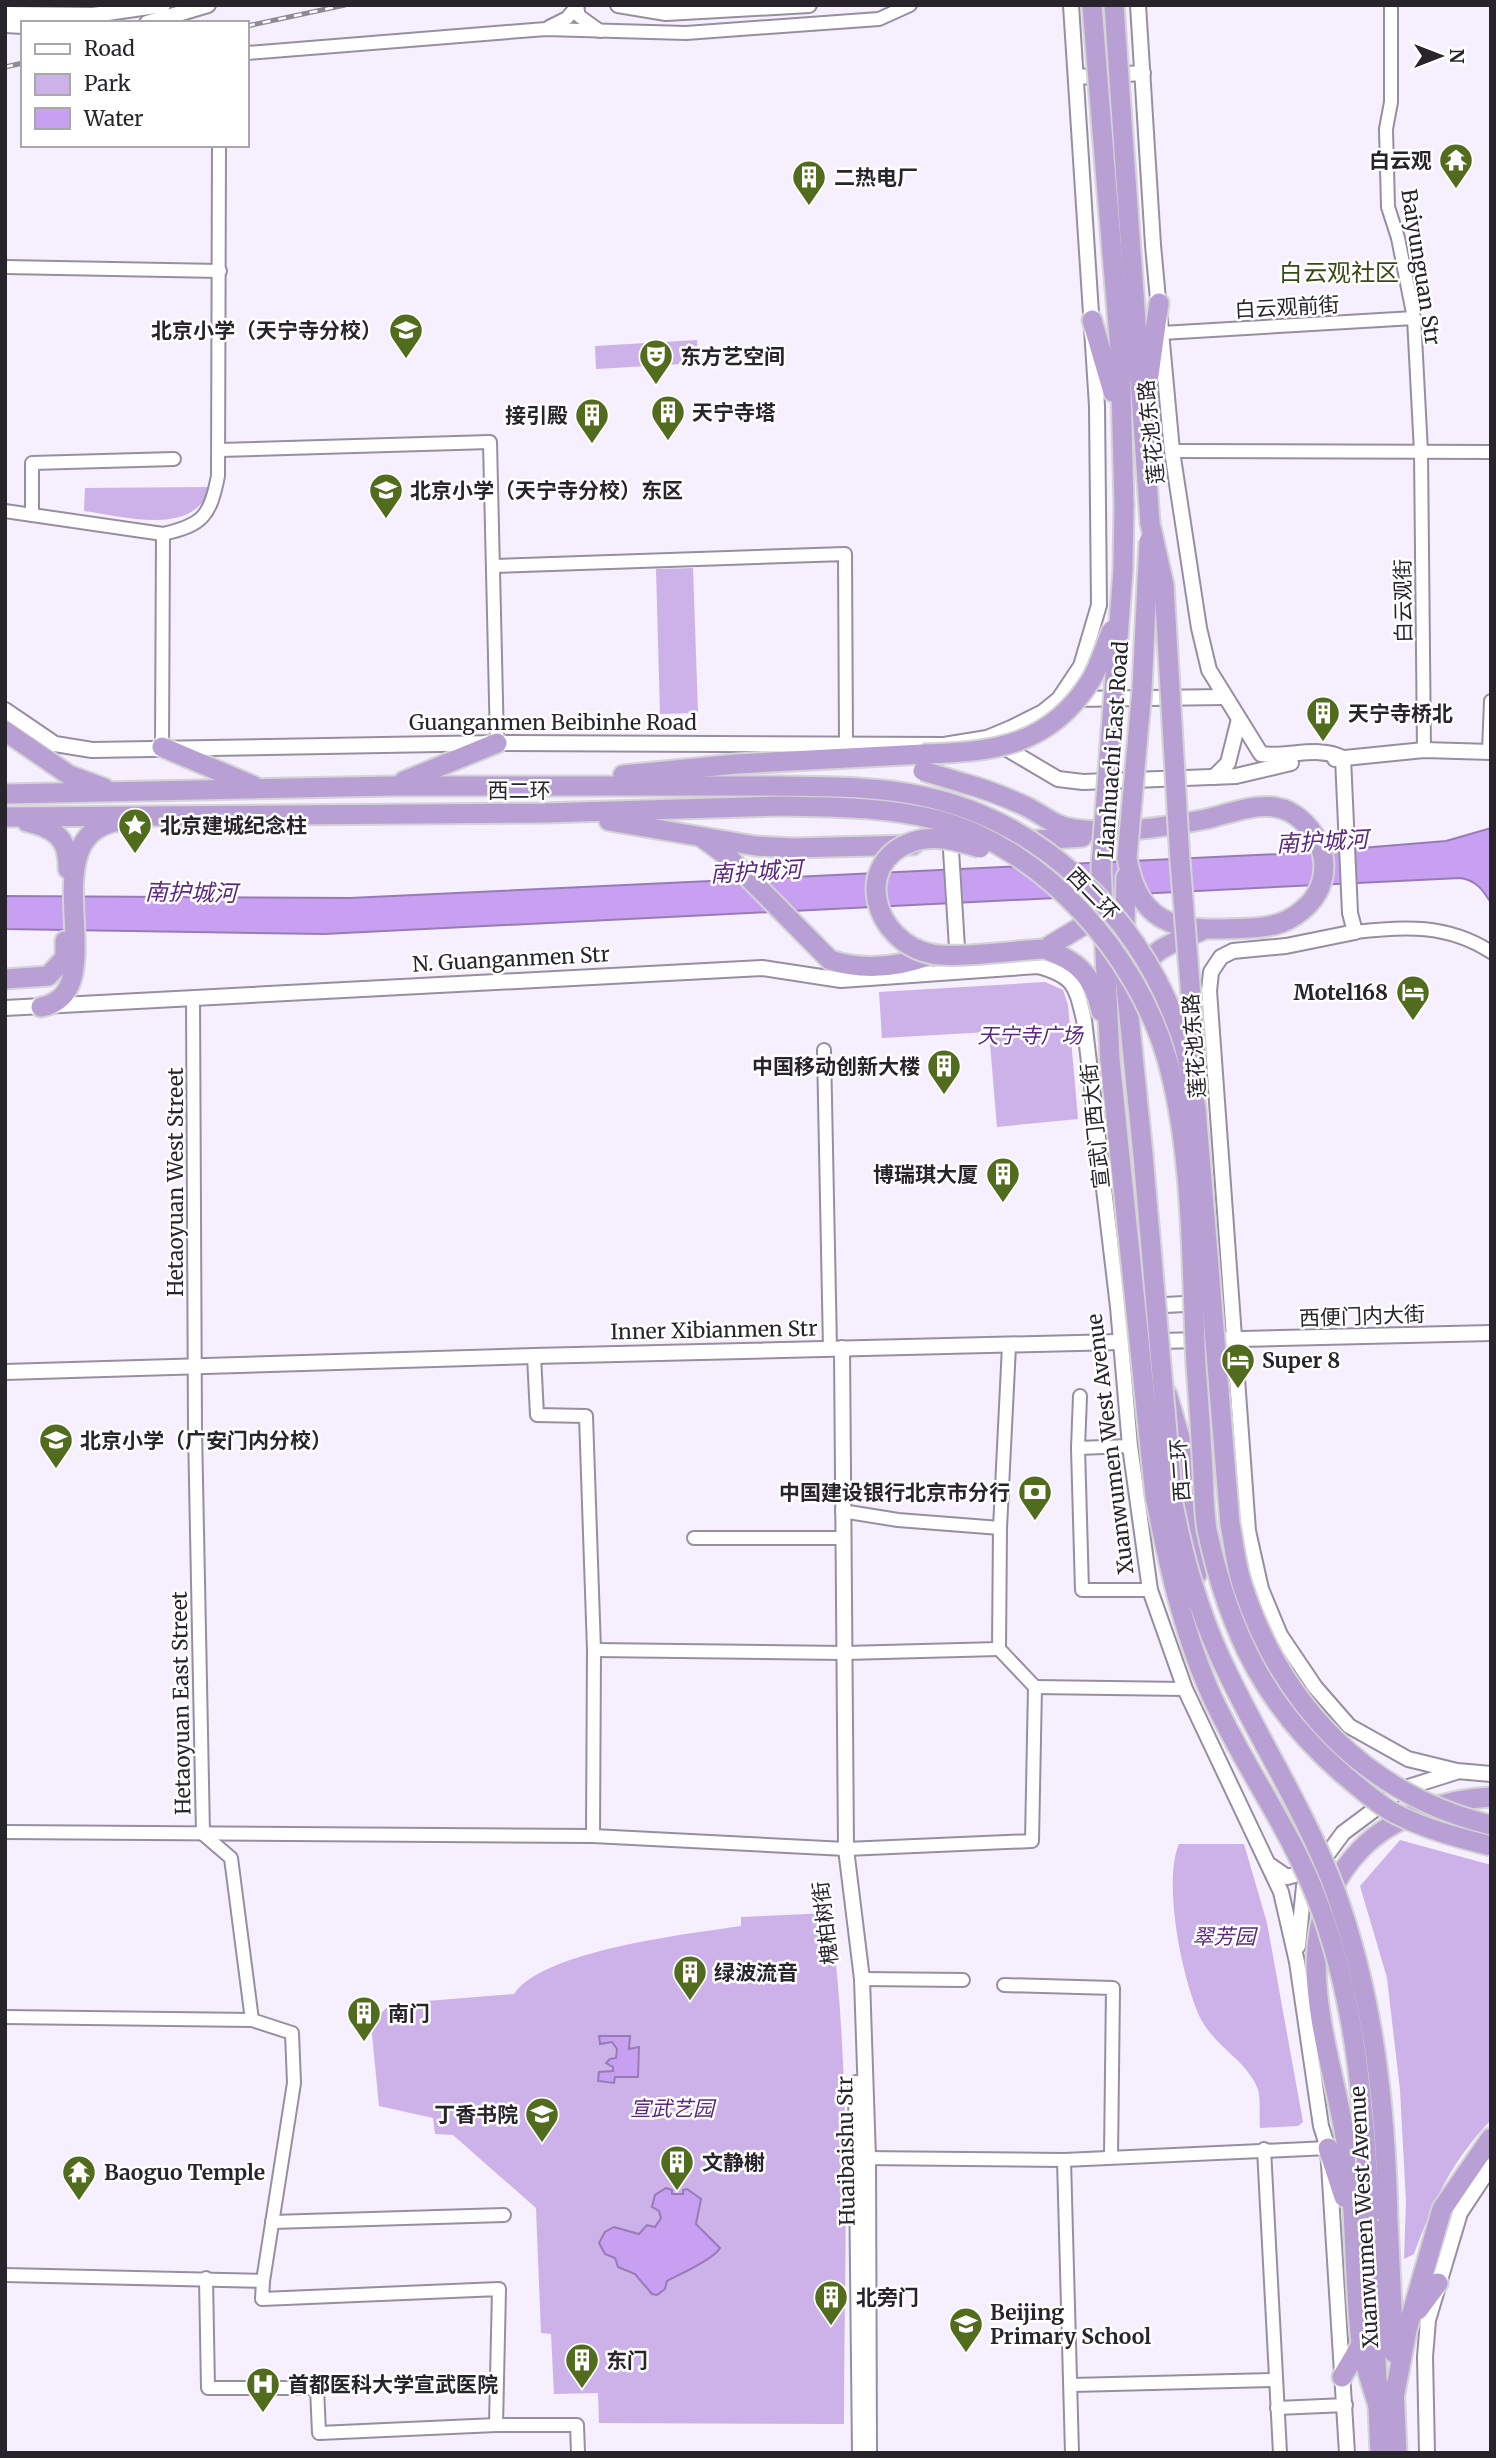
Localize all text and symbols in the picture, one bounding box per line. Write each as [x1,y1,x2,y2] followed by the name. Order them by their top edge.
[21,21,248,147] legend
[1405,21,1475,91] north arrow
[84,35,135,62] text: Road
[1445,48,1469,64] text: N
[84,70,131,97] text: Park
[83,105,143,132] text: Water
[1437,141,1475,190] temple icon: 白云观
[1369,147,1432,174] place label: 白云观
[790,158,828,207] building icon: 二热电厂
[834,164,918,191] place label: 二热电厂
[1395,187,1447,347] street label: Baiyunguan Str
[1279,257,1399,288] district label: 白云观社区
[1234,291,1340,323] street label: 白云观前街
[387,311,425,360] school or university icon: 北京小学（天宁寺分校）
[151,317,382,344] place label: 北京小学（天宁寺分校）
[637,337,675,386] theatre icon: 东方艺空间
[680,343,785,370] place label: 东方艺空间
[1132,378,1170,486] street label: 莲花池东路
[649,393,687,442] building icon: 天宁寺塔
[573,396,611,445] building icon: 接引殿
[692,399,776,426] place label: 天宁寺塔
[505,402,568,429] place label: 接引殿
[367,471,405,520] school or university icon: 北京小学（天宁寺分校）东区
[410,477,683,504] place label: 北京小学（天宁寺分校）东区
[1389,559,1417,643] street label: 白云观街
[1092,640,1134,860] street label: Lianhuachi East Road
[1304,694,1342,743] building icon: 天宁寺桥北
[1348,700,1453,727] place label: 天宁寺桥北
[409,709,697,736] street label: Guanganmen Beibinhe Road
[488,777,551,804] street label: 西二环
[116,806,154,855] place icon: 北京建城纪念柱
[160,812,307,839] place label: 北京建城纪念柱
[1275,824,1373,858] water label: 南护城河
[709,854,807,888] water label: 南护城河
[1061,862,1125,926] street label: 西二环
[145,877,241,907] water label: 南护城河
[412,940,610,978] street label: N. Guanganmen Str
[1394,973,1432,1022] hotel icon: Motel168
[1294,979,1388,1006] place label: Motel168
[1177,993,1211,1099] street label: 莲花池东路
[978,1022,1084,1049] park label: 天宁寺广场
[925,1047,963,1096] building icon: 中国移动创新大楼
[752,1053,920,1080] place label: 中国移动创新大楼
[1075,1062,1115,1190] street label: 宣武门西大街
[162,1067,189,1297] street label: Hetaoyuan West Street
[984,1155,1022,1204] building icon: 博瑞琪大厦
[873,1161,978,1188] place label: 博瑞琪大厦
[1299,1300,1425,1332] street label: 西便门内大街
[1081,1312,1139,1576] street label: Xuanwumen West Avenue
[610,1315,818,1345] street label: Inner Xibianmen Str
[1219,1341,1257,1390] hotel icon: Super 8
[1262,1347,1340,1374] place label: Super 8
[37,1421,75,1470] school or university icon: 北京小学（广安门内分校）
[80,1427,332,1454] place label: 北京小学（广安门内分校）
[1164,1438,1196,1502] street label: 西二环
[1016,1473,1054,1522] bank icon: 中国建设银行北京市分行
[779,1479,1010,1506] place label: 中国建设银行北京市分行
[166,1591,196,1815] street label: Hetaoyuan East Street
[806,1880,844,1966] street label: 槐柏树街
[1193,1923,1258,1950] park label: 翠芳园
[671,1953,709,2002] building icon: 绿波流音
[714,1959,798,1986] place label: 绿波流音
[345,1994,383,2043] building icon: 南门
[388,2000,430,2027] place label: 南门
[831,2076,861,2226] street label: Huaibaishu Str
[1344,2085,1384,2349] street label: Xuanwumen West Avenue
[523,2095,561,2144] school or university icon: 丁香书院
[630,2095,717,2122] park label: 宣武艺园
[434,2101,518,2128] place label: 丁香书院
[658,2143,696,2192] building icon: 文静榭
[702,2149,765,2176] place label: 文静榭
[60,2153,98,2202] temple icon: Baoguo Temple
[104,2159,265,2186] place label: Baoguo Temple
[812,2278,850,2327] building icon: 北旁门
[856,2284,919,2311] place label: 北旁门
[990,2299,1151,2350] place label: Beijing Primary School
[947,2305,985,2354] school or university icon: Beijing Primary School
[563,2341,601,2390] building icon: 东门
[606,2347,648,2374] place label: 东门
[244,2365,282,2414] hospital icon: 首都医科大学宣武医院
[288,2371,498,2398] place label: 首都医科大学宣武医院

